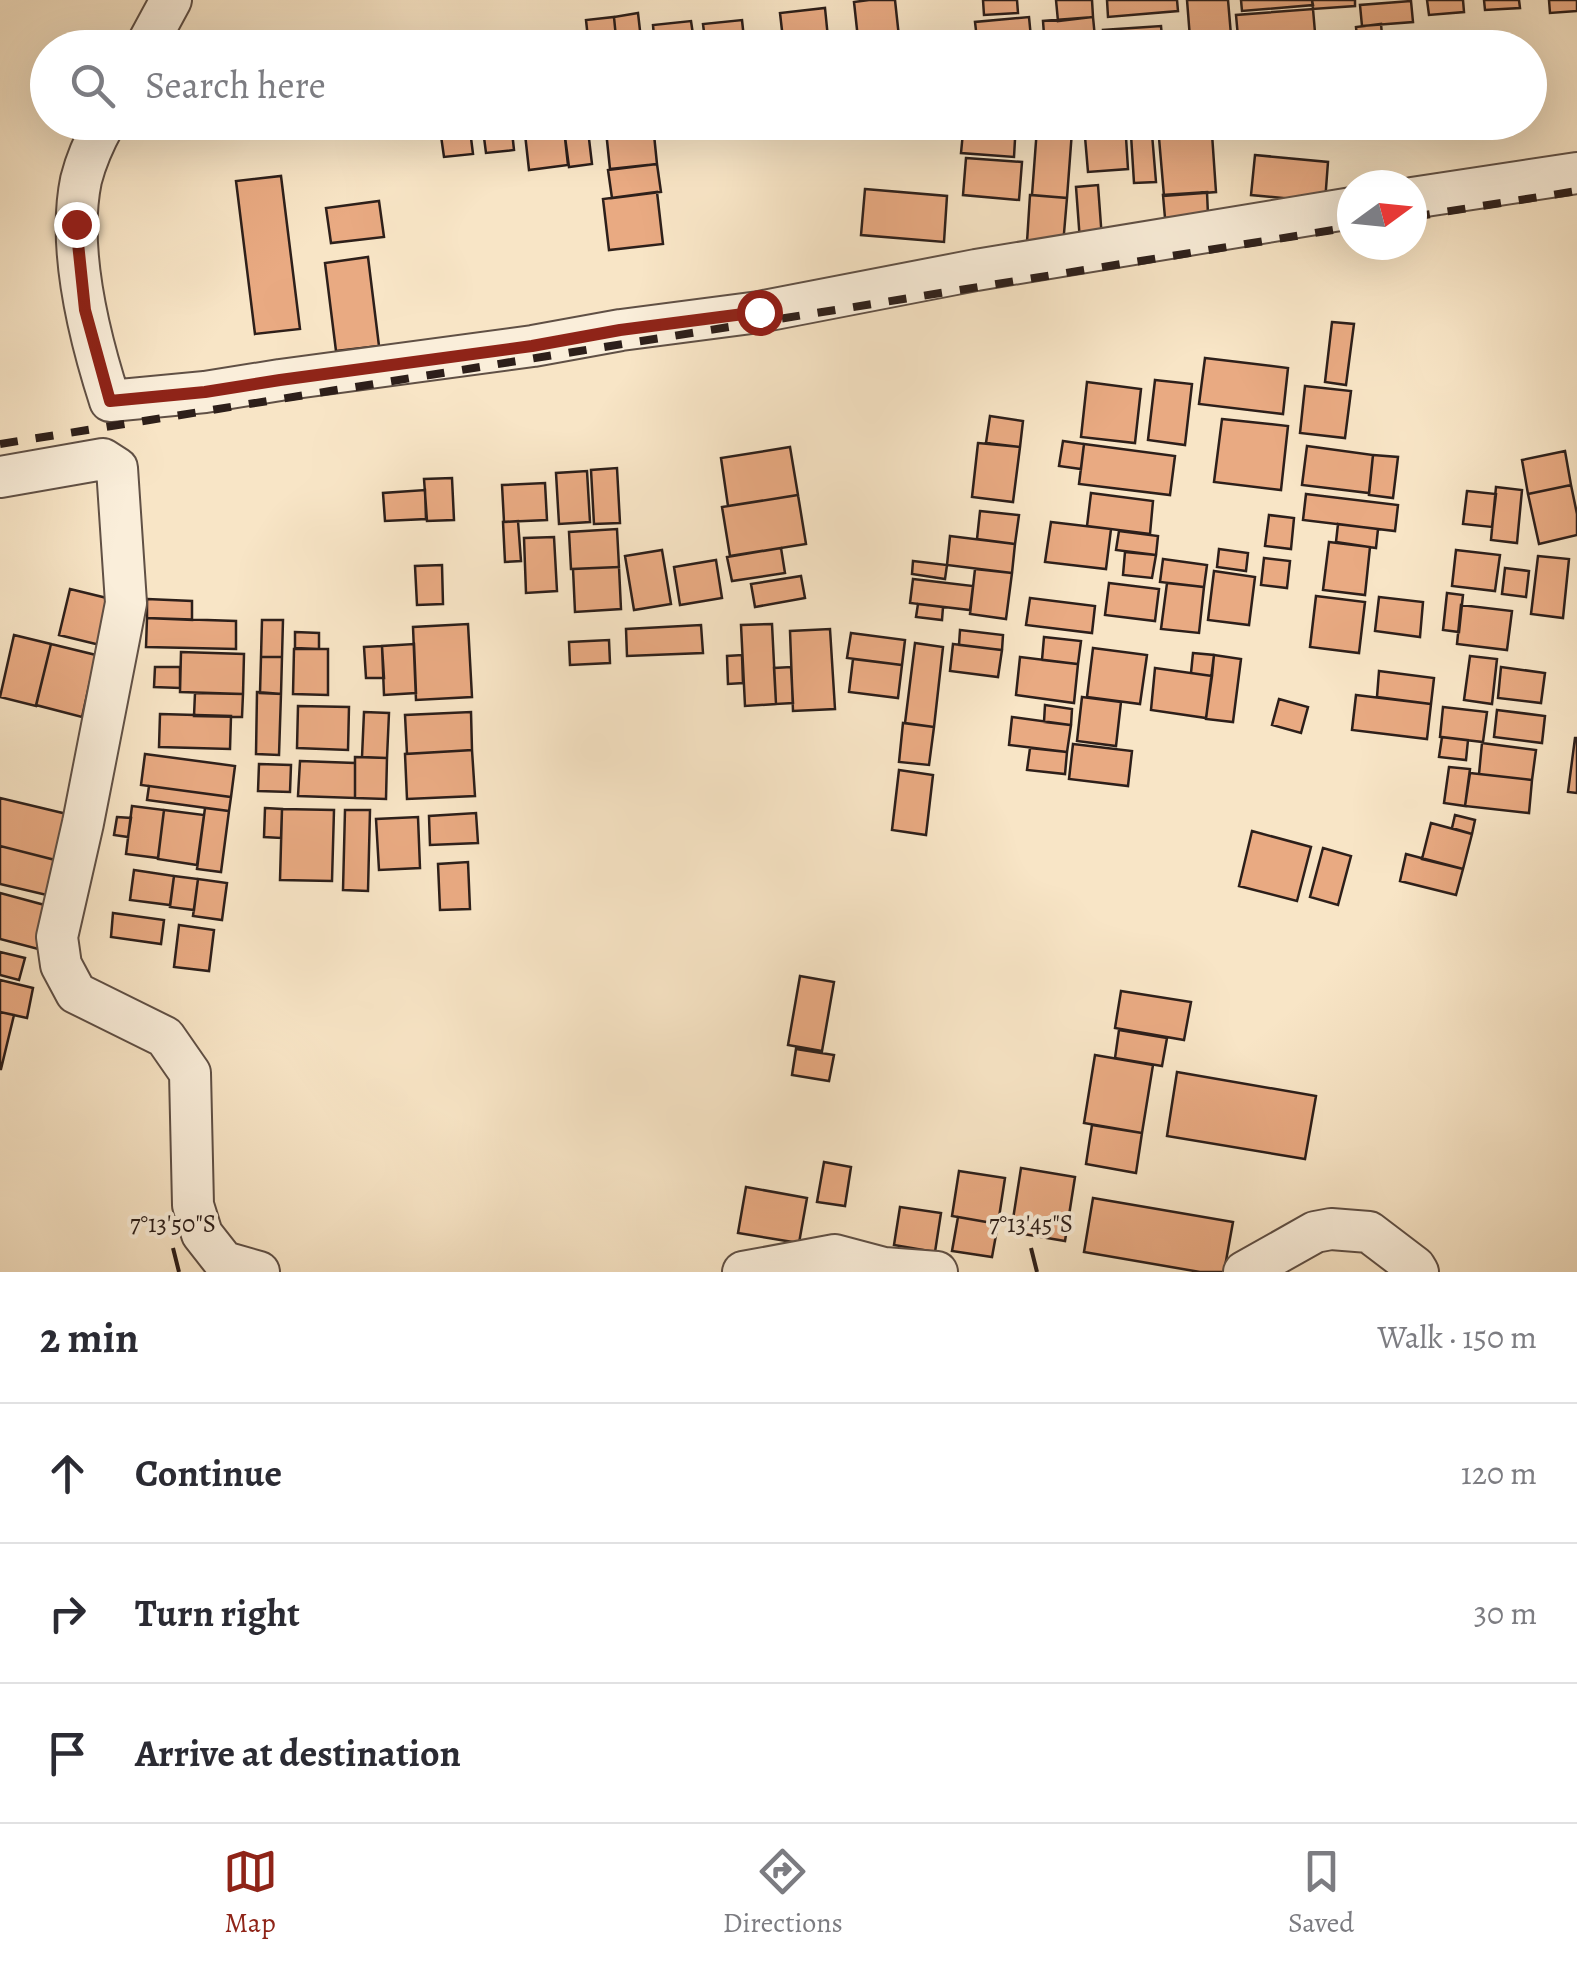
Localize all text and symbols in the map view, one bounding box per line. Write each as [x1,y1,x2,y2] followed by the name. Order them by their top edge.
[30,30,1547,140] search box
[65,58,120,113] icon: search
[145,59,326,111] text: Search here
[1337,170,1427,260] north arrow
[54,202,100,248] route end
[737,290,783,336] route start
[130,1207,216,1241] text: 7°13'50"S
[989,1207,1073,1241] text: 7°13'45"S
[40,1309,139,1366] text: 2 min
[1377,1315,1537,1359] text: Walk · 150 m
[40,1446,95,1501] icon: ahead
[135,1447,282,1499] text: Continue
[1461,1451,1537,1495] text: 120 m
[40,1586,95,1641] icon: right
[135,1587,300,1639] text: Turn right
[1474,1591,1537,1635] text: 30 m
[40,1726,95,1781] icon: arrive
[135,1727,461,1779] text: Arrive at destination
[223,1844,278,1942] tab: Map
[723,1844,843,1942] tab: Directions
[1288,1844,1354,1942] tab: Saved

